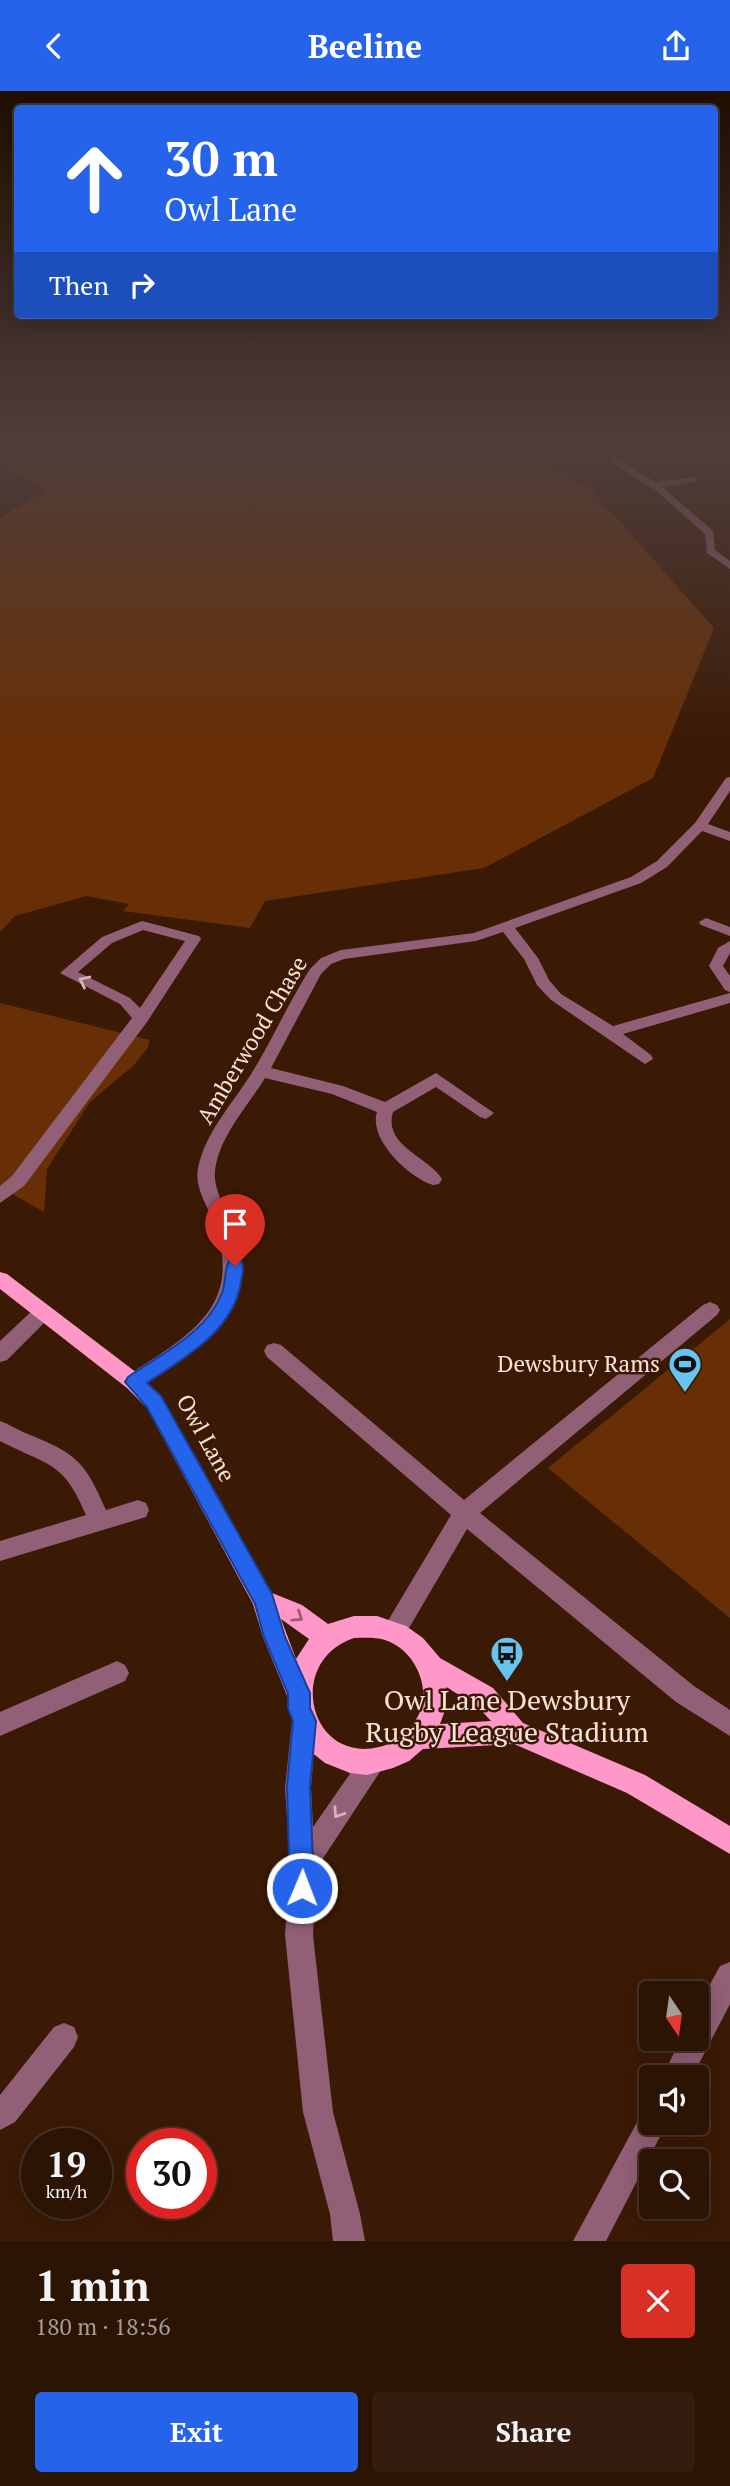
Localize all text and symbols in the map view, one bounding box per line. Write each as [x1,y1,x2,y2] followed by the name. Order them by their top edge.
[308,25,422,67] text: Beeline
[35,27,73,65] icon: back
[657,27,695,65] icon: share
[164,125,278,190] text: 30 m
[49,133,140,224] icon: ahead
[164,188,297,230] text: Owl Lane
[123,266,161,304] icon: right
[49,268,109,302] text: Then
[189,950,314,1129] street label: Amberwood Chase
[79,976,91,990] one-way arrow
[205,1194,265,1266] pin
[216,1205,254,1243] icon: arrive
[666,1345,704,1394] sports icon: Dewsbury Rams
[497,1348,660,1379] place label: Dewsbury Rams
[170,1388,243,1487] street label: Owl Lane
[290,1609,303,1621] one-way arrow
[488,1634,526,1683] bus stop icon: Owl Lane Dewsbury Rugby League Stadium
[365,1681,649,1750] place label: Owl Lane Dewsbury Rugby League Stadium
[334,1805,346,1818] one-way arrow
[265,1851,339,1925] position arrow
[639,1981,709,2051] north arrow
[639,1981,709,2219] map controls
[639,2065,709,2135] button: sound
[126,2128,217,2219] speed limit sign: 30
[47,2141,86,2187] text: 19
[639,2149,709,2219] button: search
[46,2179,87,2203] text: km/h
[35,2257,150,2313] text: 1 min
[621,2264,695,2338] button: close
[35,2311,170,2342] text: 180 m · 18:56
[35,2392,358,2472] button: Exit
[372,2392,695,2472] button: Share

